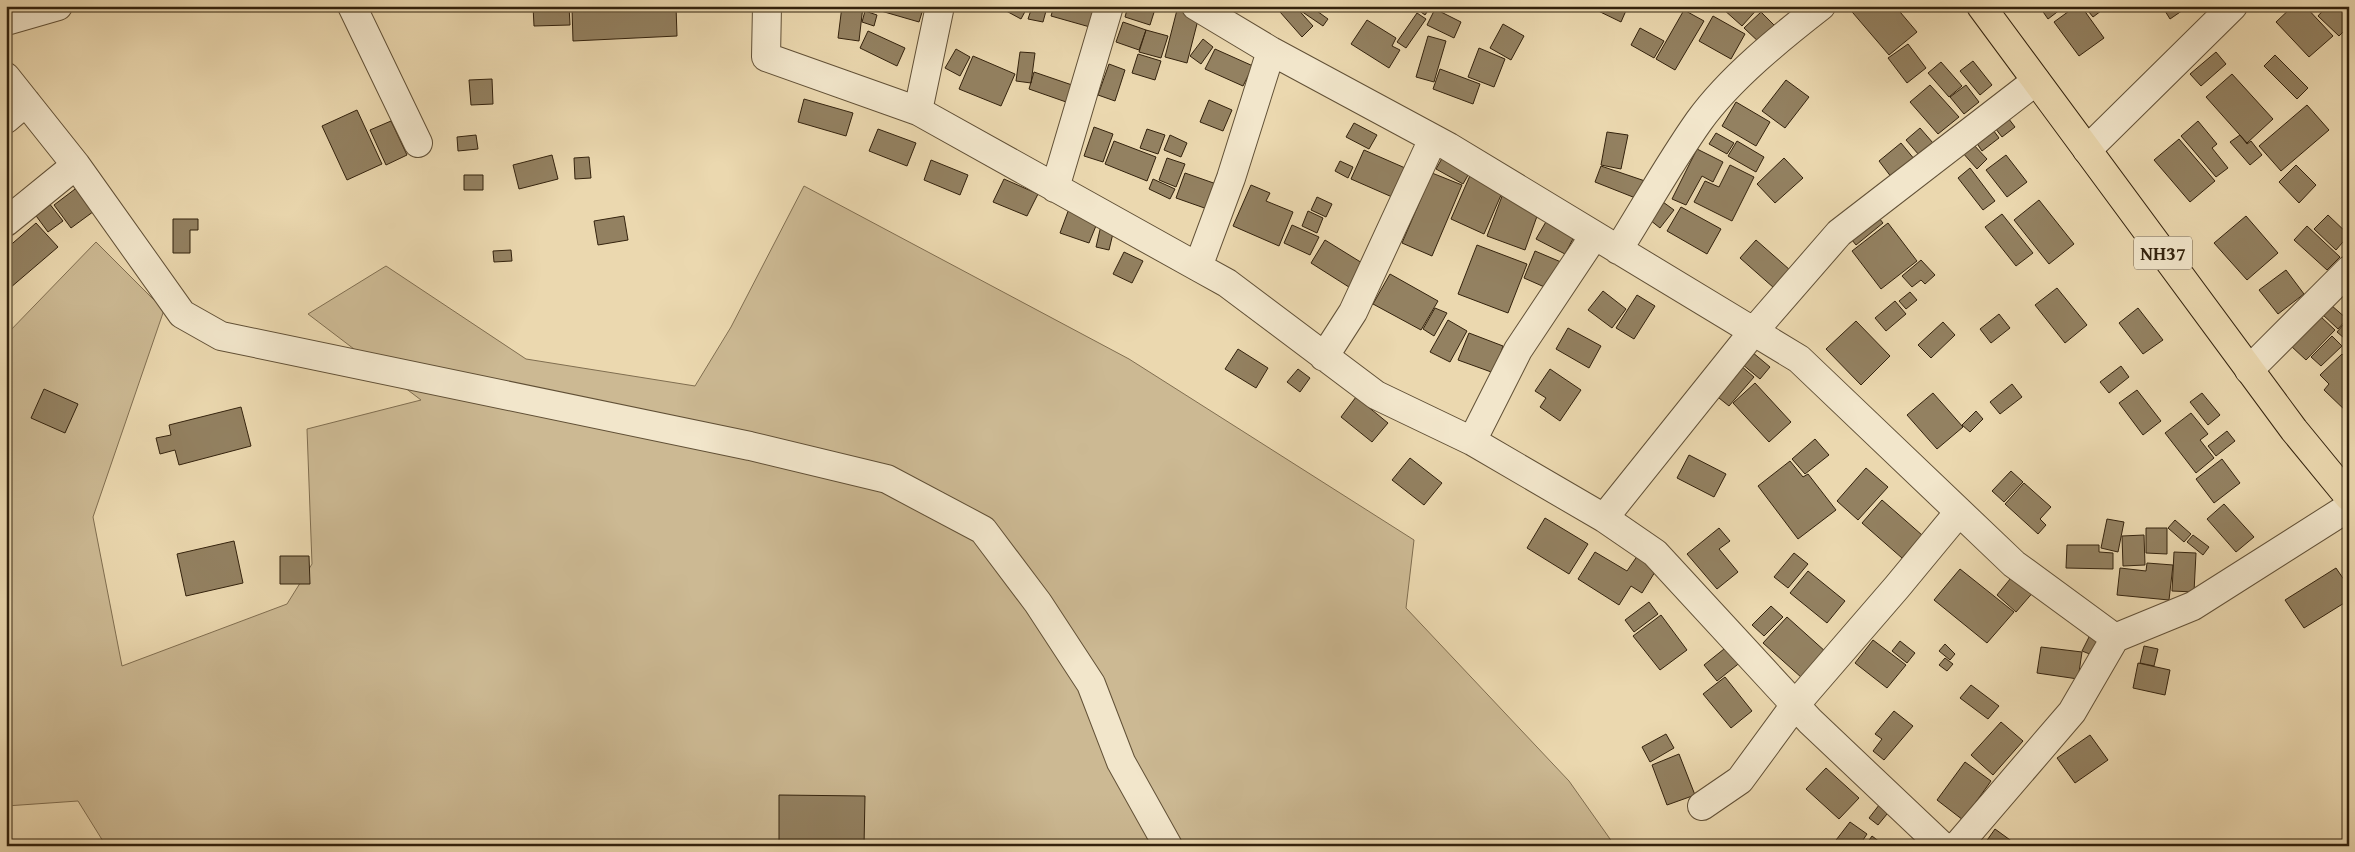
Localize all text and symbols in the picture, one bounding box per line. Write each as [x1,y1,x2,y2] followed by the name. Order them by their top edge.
[2134,237,2192,270] road number: NH37

